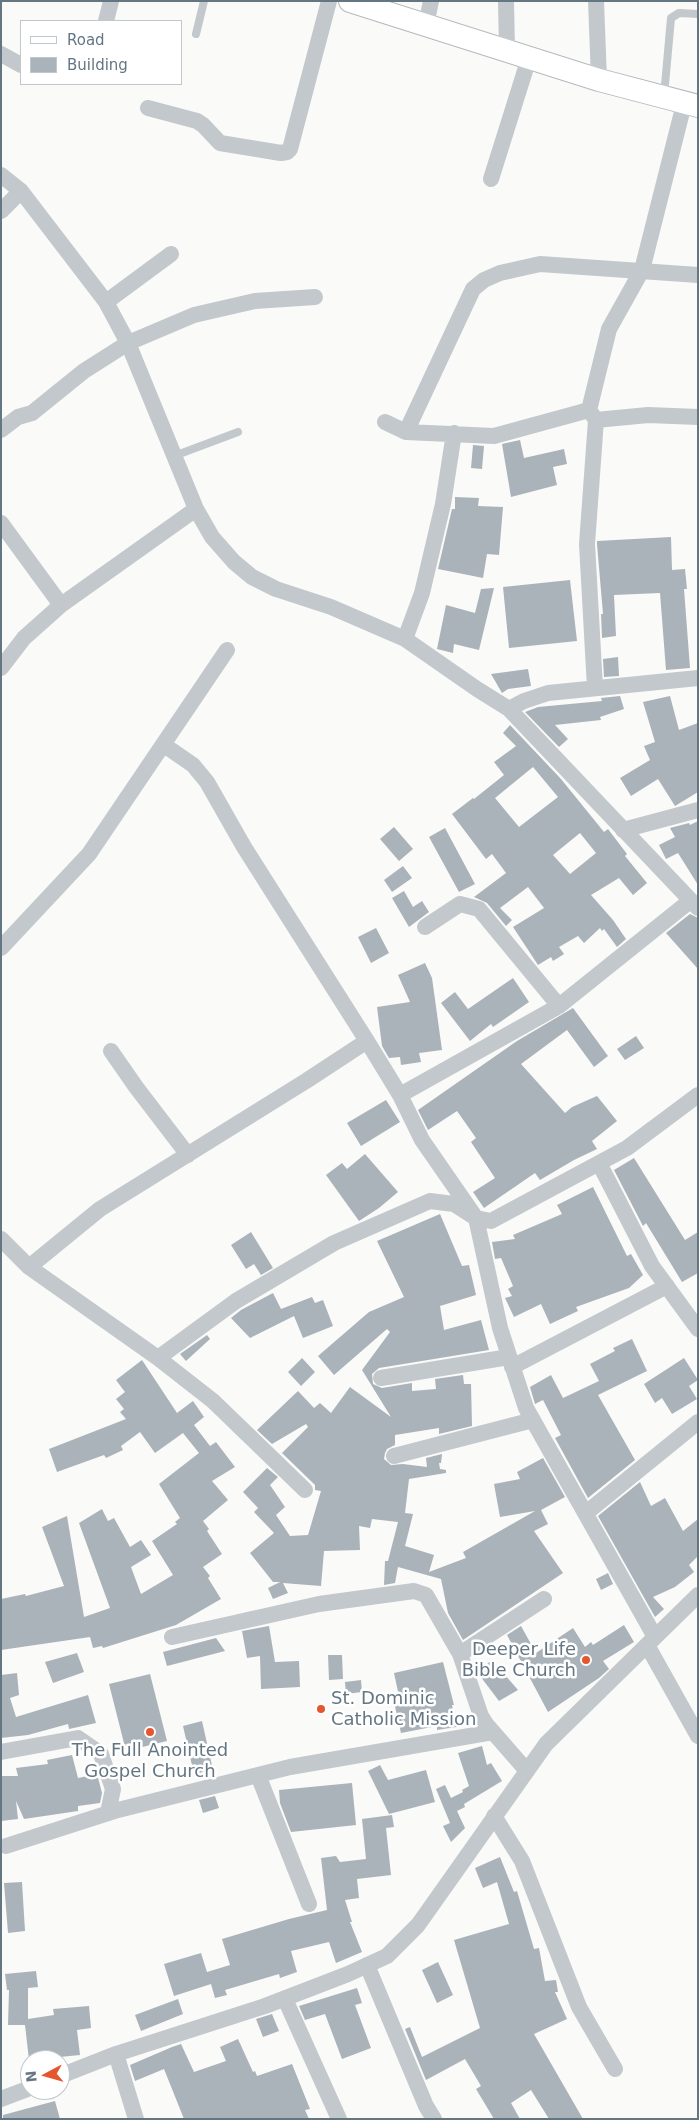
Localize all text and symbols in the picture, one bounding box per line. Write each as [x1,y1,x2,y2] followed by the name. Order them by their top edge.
[20,20,182,85] legend
[67,31,105,49] text: Road
[67,56,128,74] text: Building
[462,1639,576,1682] place label: Deeper Life Bible Church
[580,1654,592,1666] marker: Deeper Life Bible Church
[331,1688,476,1730] place label: St. Dominic Catholic Mission
[315,1703,327,1715] marker: St. Dominic Catholic Mission
[144,1726,156,1738] marker: The Full Anointed Gospel Church
[72,1740,228,1782] place label: The Full Anointed Gospel Church
[20,2050,70,2100] north arrow
[23,2070,40,2083] text: N

